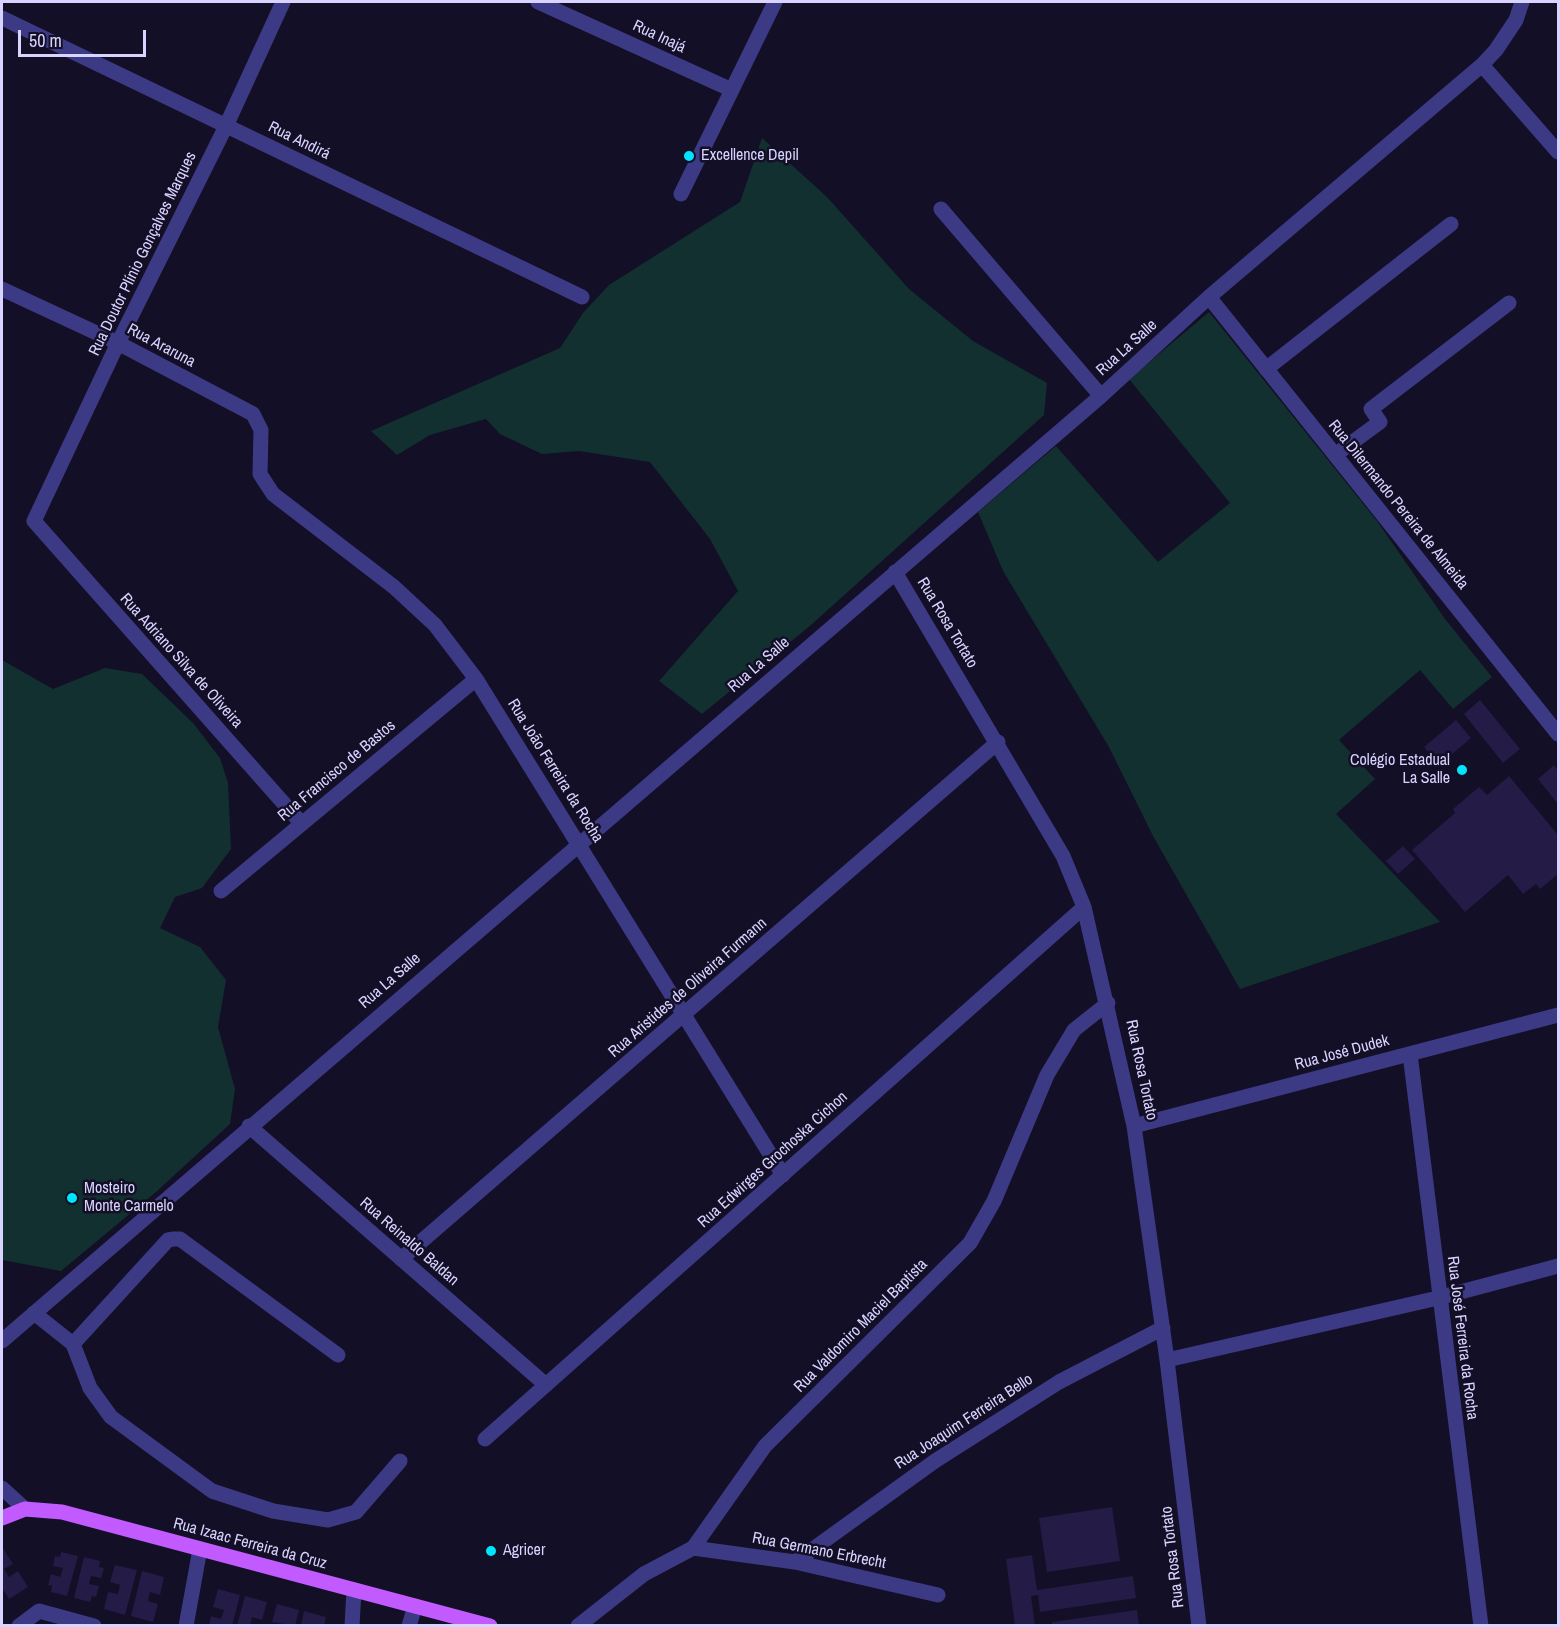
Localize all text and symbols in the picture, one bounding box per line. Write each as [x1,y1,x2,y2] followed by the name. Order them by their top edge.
[629,16,689,58] street label: Rua Inajá
[21,18,148,56] scale bar
[29,28,62,53] text: 50 m
[265,118,333,164] street label: Rua Andirá
[701,146,799,166] place label: Excellence Depil
[85,149,201,359] street label: Rua Doutor Plínio Gonçalves Marques
[682,149,696,163] marker: Excellence Depil
[1093,316,1161,380] street label: Rua La Salle
[124,320,198,372] street label: Rua Araruna
[1324,417,1472,593] street label: Rua Dilermando Pereira de Almeida
[912,574,982,672] street label: Rua Rosa Tortato
[116,590,246,732] street label: Rua Adriano Silva de Oliveira
[724,633,794,697] street label: Rua La Salle
[503,696,607,846] street label: Rua João Ferreira da Rocha
[274,716,400,826] street label: Rua Francisco de Bastos
[1350,751,1450,789] place label: Colégio Estadual La Salle
[1455,763,1469,777] marker: Colégio Estadual La Salle
[605,914,771,1062] street label: Rua Aristides de Oliveira Furmann
[355,949,425,1013] street label: Rua La Salle
[1121,1018,1161,1122] street label: Rua Rosa Tortato
[1293,1031,1391,1075] street label: Rua José Dudek
[694,1088,852,1232] street label: Rua Edwirges Grochoska Cichon
[84,1179,174,1217] place label: Mosteiro Monte Carmelo
[65,1191,79,1205] marker: Mosteiro Monte Carmelo
[356,1194,462,1290] street label: Rua Reinaldo Baldan
[790,1255,932,1397] street label: Rua Valdomiro Maciel Baptista
[1442,1255,1482,1421] street label: Rua José Ferreira da Rocha
[891,1370,1037,1474] street label: Rua Joaquim Ferreira Bello
[1157,1505,1189,1609] street label: Rua Rosa Tortato
[171,1514,329,1574] street label: Rua Izaac Ferreira da Cruz
[751,1529,887,1573] street label: Rua Germano Erbrecht
[503,1541,545,1561] place label: Agricer
[484,1544,498,1558] marker: Agricer

